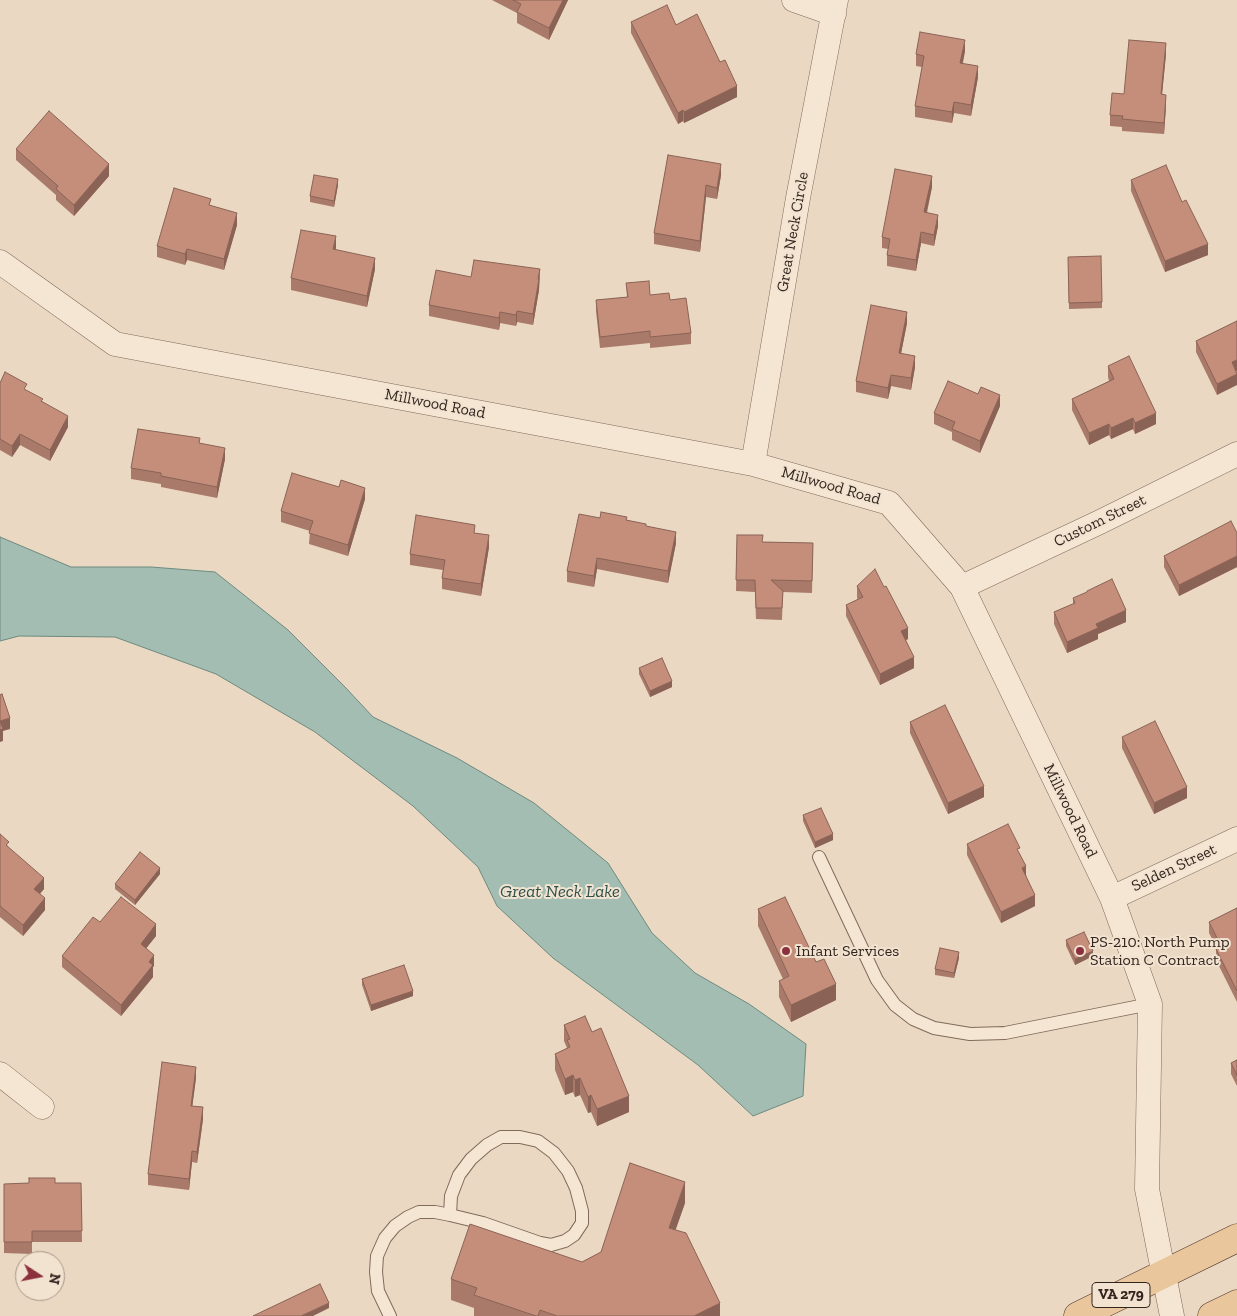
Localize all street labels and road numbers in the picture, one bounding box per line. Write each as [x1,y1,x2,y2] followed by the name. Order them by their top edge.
[773,170,813,294] street label: Great Neck Circle
[383,385,487,423] street label: Millwood Road
[779,463,883,509] street label: Millwood Road
[1051,490,1149,552] street label: Custom Street
[1039,761,1101,861] street label: Millwood Road
[1128,840,1220,896] street label: Selden Street
[1092,1282,1150,1308] road number: VA 279

